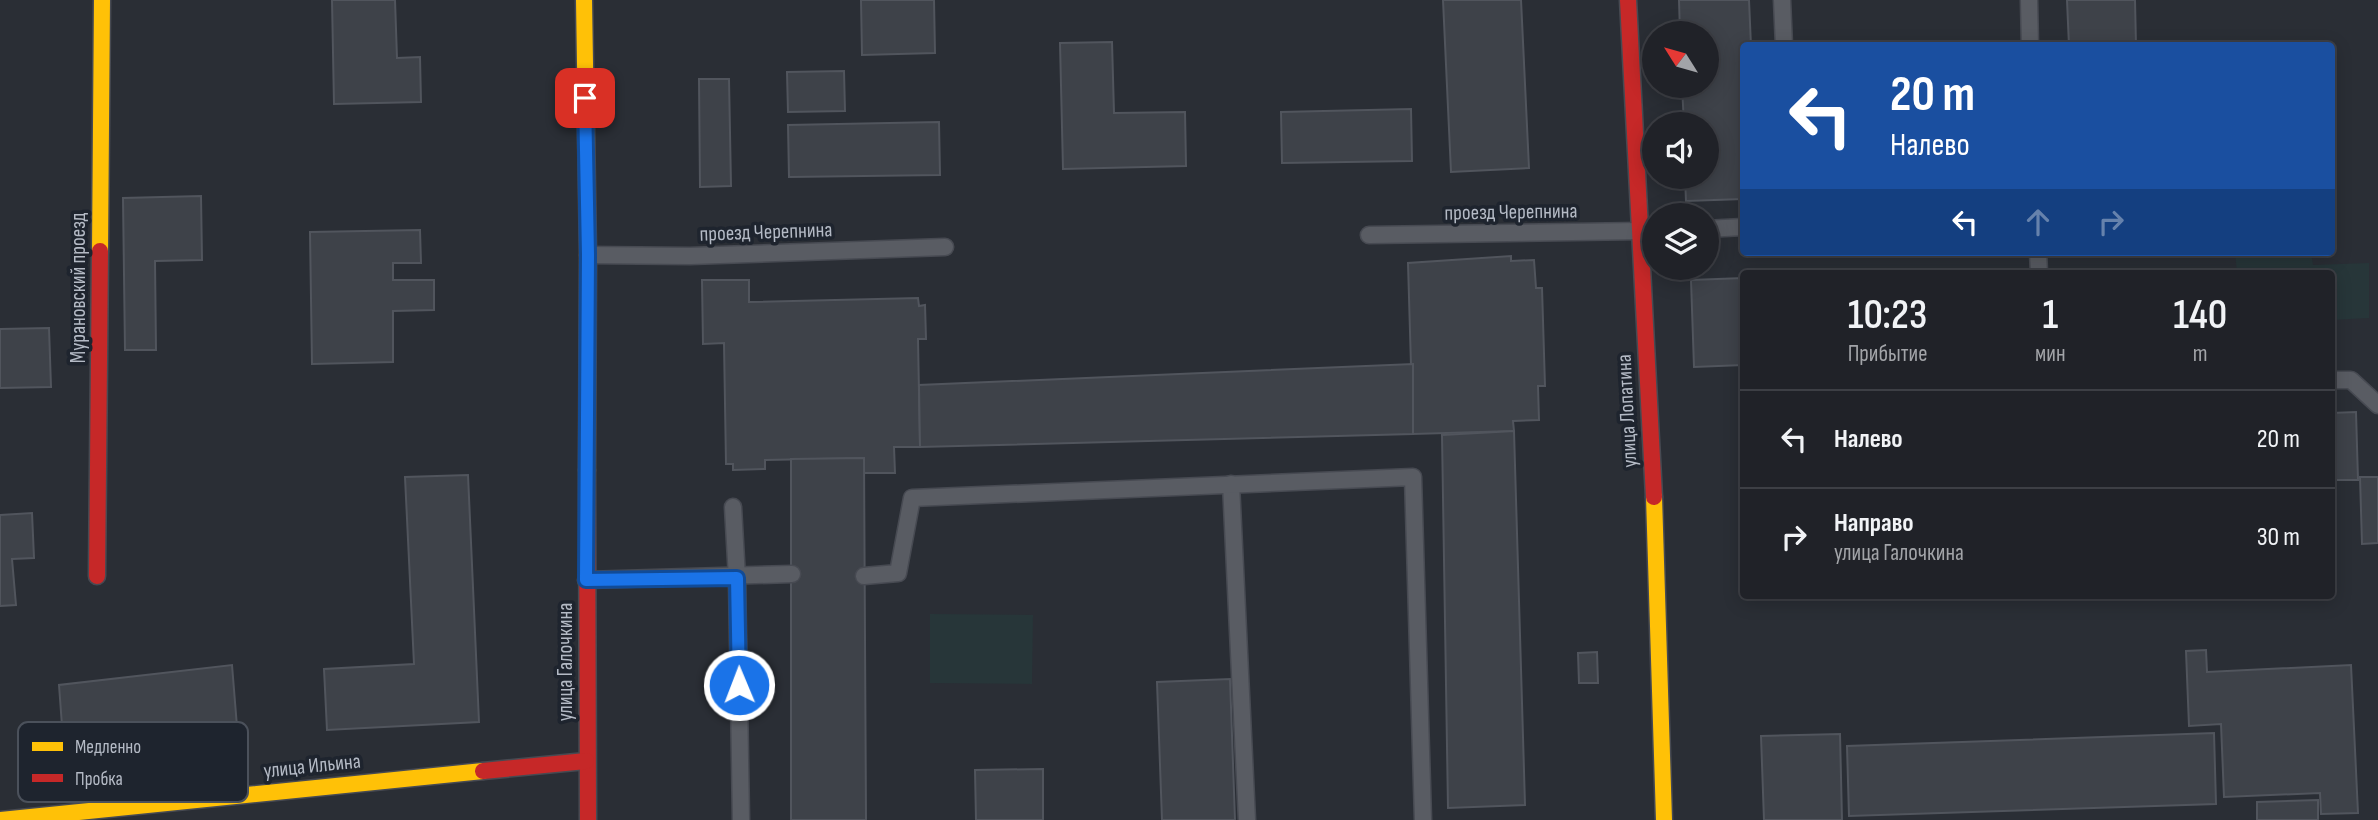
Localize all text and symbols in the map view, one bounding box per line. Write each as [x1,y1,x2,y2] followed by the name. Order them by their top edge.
[1642,21,1718,98] north arrow
[1642,21,1719,280] map controls
[1890,66,1975,125] text: 20 m
[555,68,615,128] pin
[1775,70,1866,161] icon: left
[566,79,604,117] icon: arrive
[1642,112,1719,189] button: sound
[1890,126,1970,165] text: Налево
[1444,198,1578,226] street label: проезд Черепнина
[1642,203,1719,280] button: layers
[1946,203,1984,241] icon: left
[2019,203,2057,241] icon: ahead
[2092,203,2130,241] icon: right
[66,212,91,363] street label: Мурановский проезд
[699,217,833,247] street label: проезд Черепнина
[1848,290,1927,341] text: 10:23
[2042,290,2058,341] text: 1
[2173,290,2227,341] text: 140
[1848,340,1927,368] text: Прибытие
[2035,340,2066,368] text: мин
[2193,340,2208,368] text: m
[1612,354,1642,468] street label: улица Лопатина
[1775,420,1813,458] icon: left
[1834,424,1903,455] text: Налево
[2257,424,2300,455] text: 20 m
[1834,508,1913,539] text: Направо
[1775,518,1813,556] icon: right
[2257,522,2300,553] text: 30 m
[1834,539,1964,567] text: улица Галочкина
[553,603,578,721] street label: улица Галочкина
[702,648,776,722] position arrow
[18,722,248,802] legend
[75,736,141,759] text: Медленно
[262,748,362,784] street label: улица Ильина
[75,768,123,791] text: Пробка

